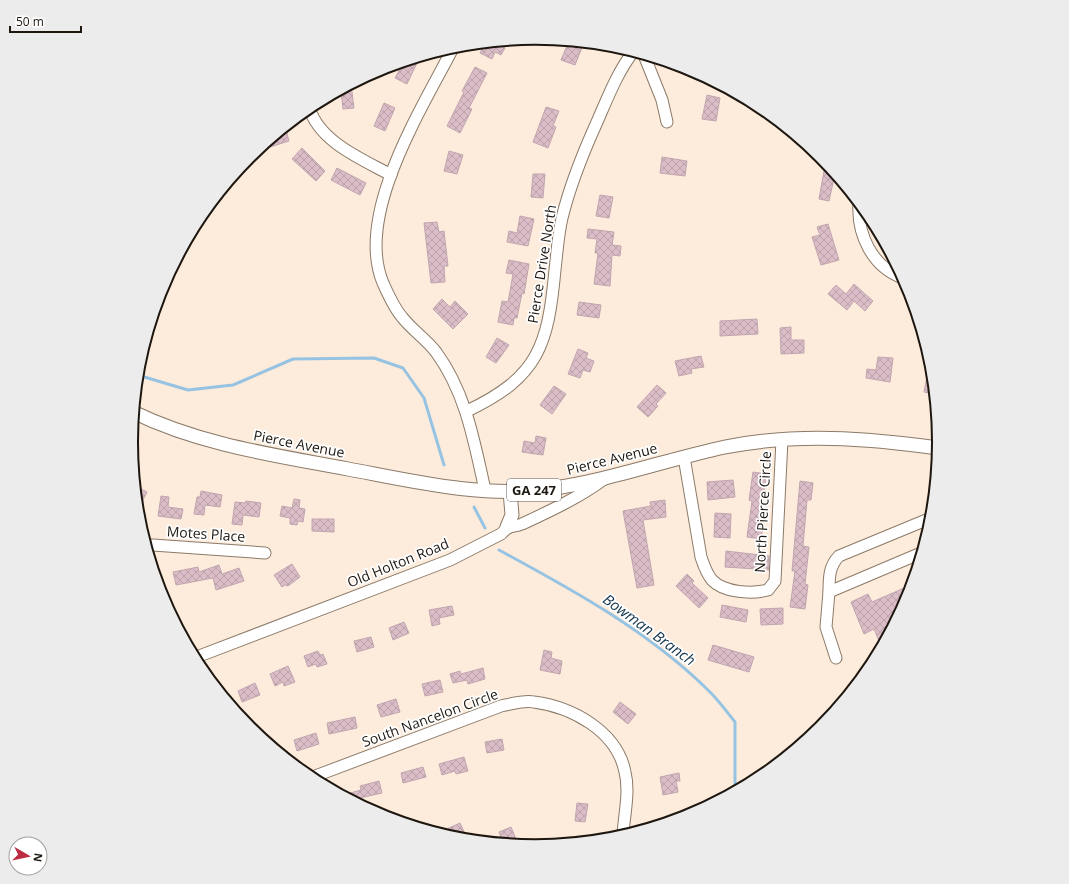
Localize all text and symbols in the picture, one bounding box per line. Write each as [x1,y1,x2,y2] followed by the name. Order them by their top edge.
[10,8,81,34] scale bar
[16,13,44,30] text: 50 m
[523,203,560,325] street label: Pierce Drive North
[252,425,346,462] street label: Pierce Avenue
[565,438,659,479] street label: Pierce Avenue
[750,451,775,573] street label: North Pierce Circle
[507,479,561,501] road number: GA 247
[166,521,246,546] street label: Motes Place
[344,534,451,592] street label: Old Holton Road
[599,589,700,670] water label: Bowman Branch
[359,684,501,751] street label: South Nancelon Circle
[8,836,48,876] north arrow
[30,852,46,863] text: N

